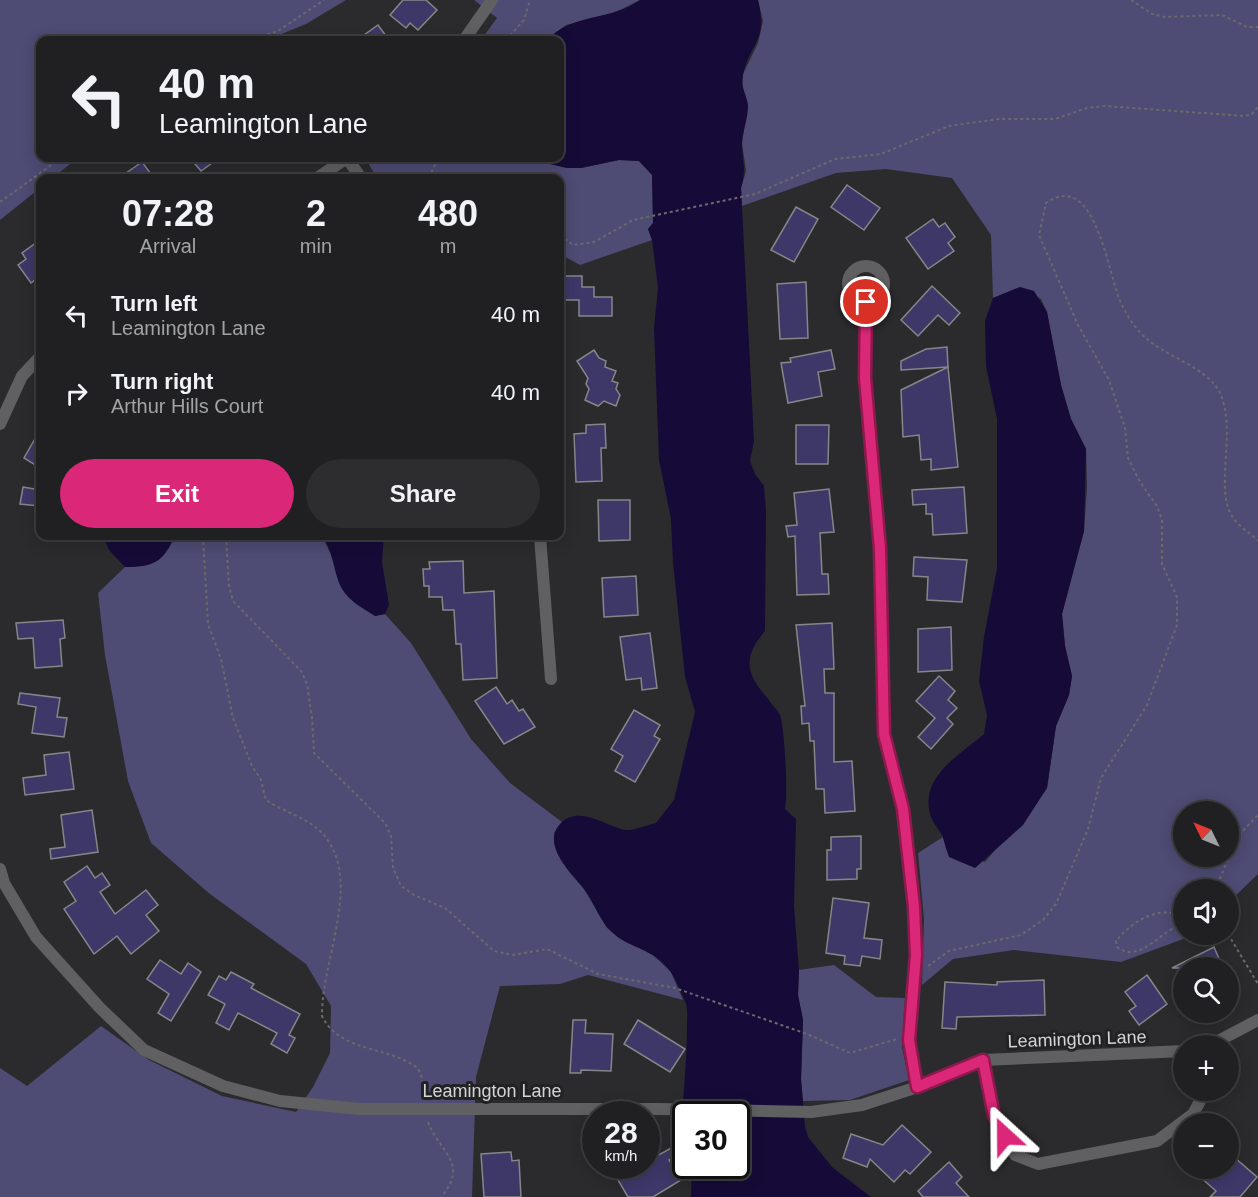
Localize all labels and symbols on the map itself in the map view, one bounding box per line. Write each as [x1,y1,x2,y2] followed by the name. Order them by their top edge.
[840,276,891,327] pin
[1173,801,1239,867] north arrow
[1007,1027,1147,1051] street label: Leamington Lane
[422,1081,562,1101] street label: Leamington Lane
[672,1101,750,1179] speed limit sign: 30
[973,1104,1037,1168] position arrow

